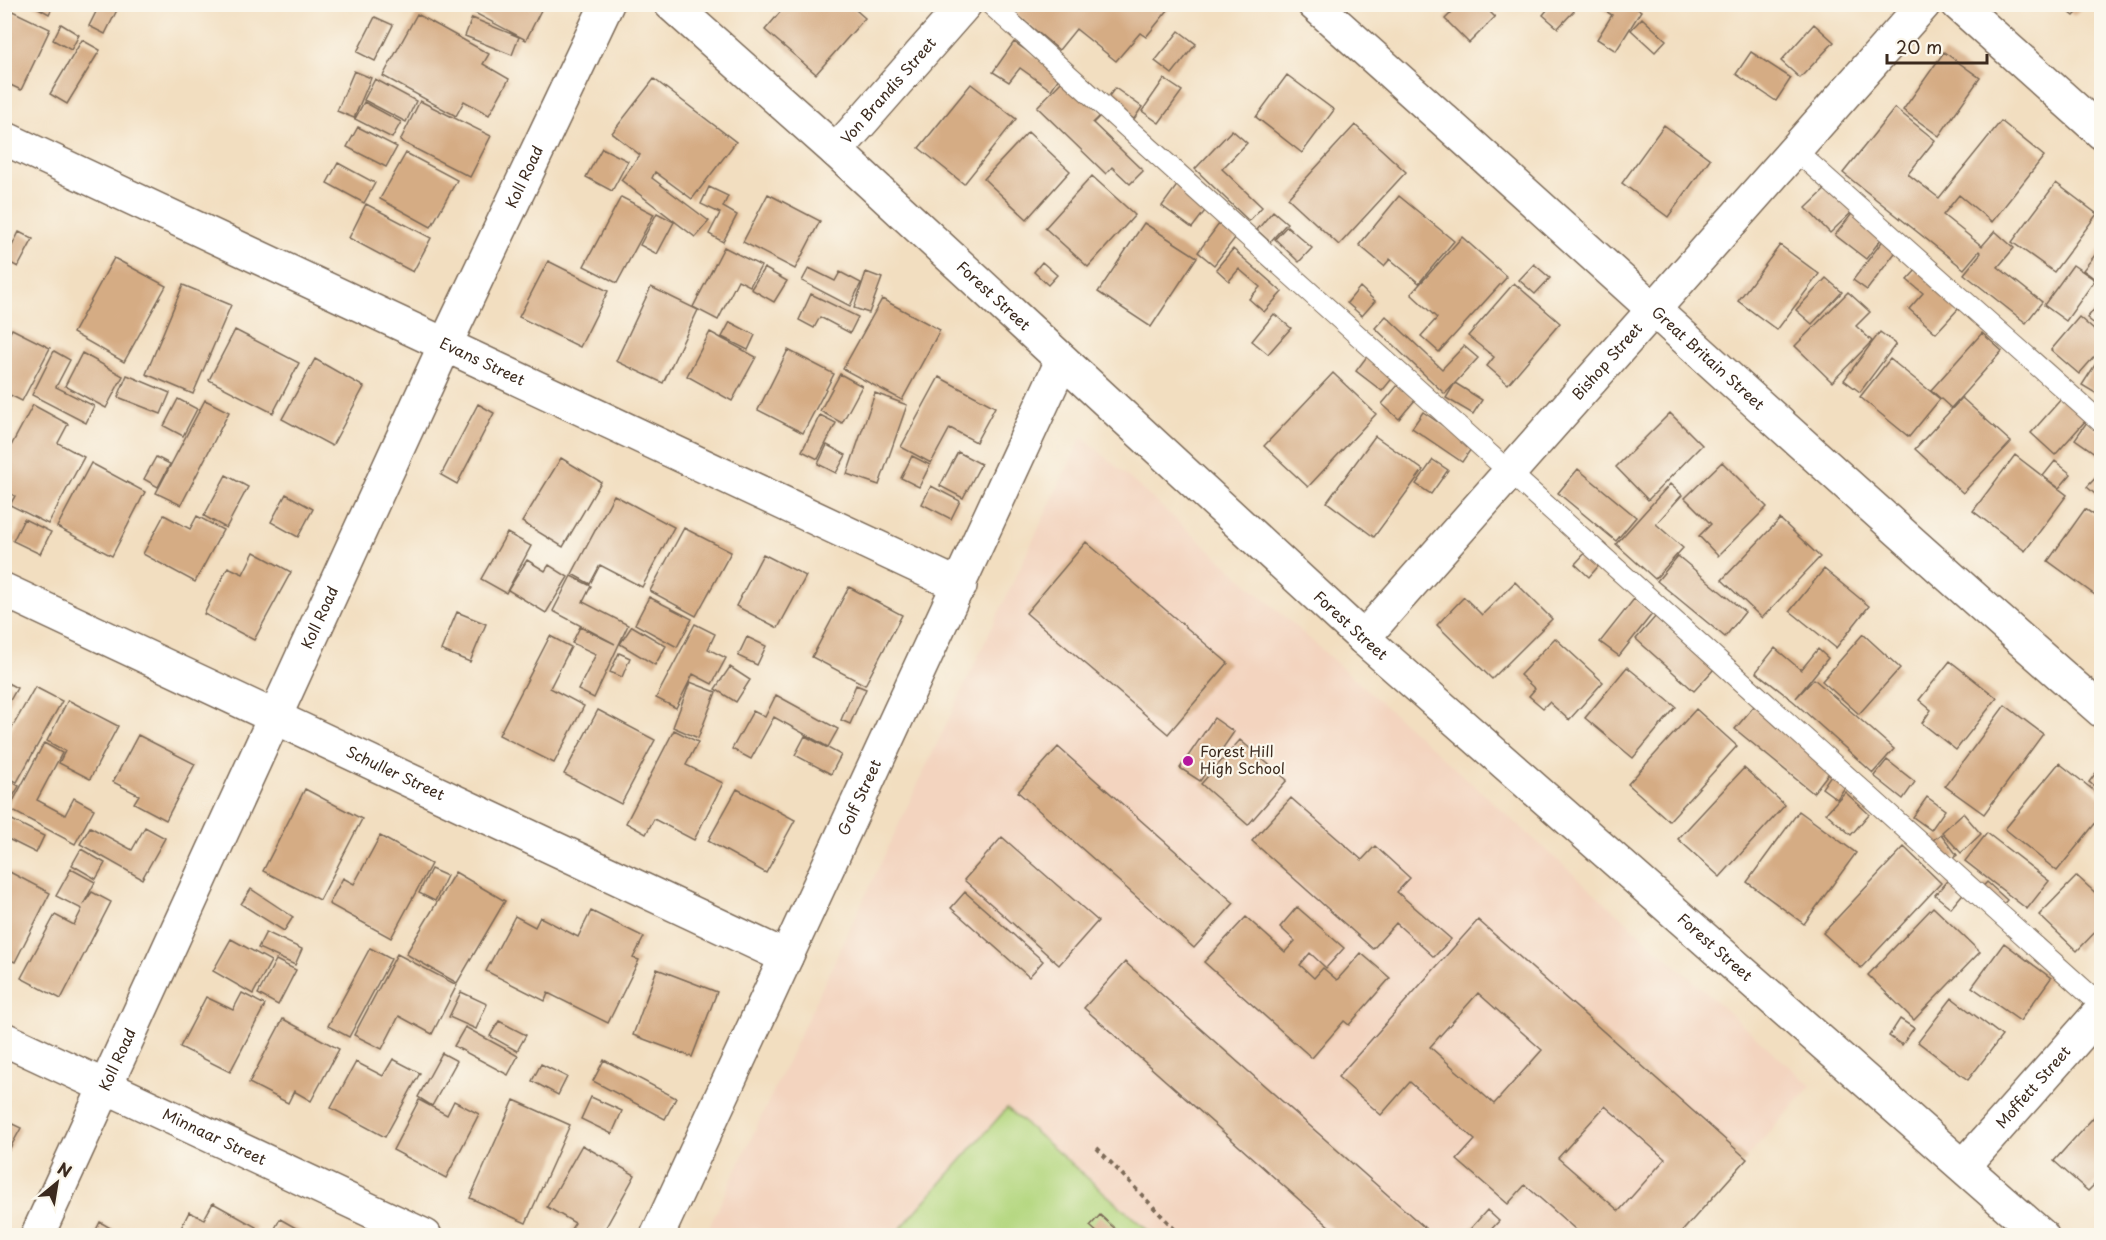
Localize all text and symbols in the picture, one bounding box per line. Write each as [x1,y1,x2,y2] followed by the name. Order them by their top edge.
[1887,27,1988,65] scale bar
[834,32,941,148] street label: Von Brandis Street
[1896,33,1942,60] text: 20 m
[499,141,548,211] street label: Koll Road
[952,255,1036,335] street label: Forest Street
[1647,300,1770,415] street label: Great Britain Street
[1566,317,1647,404] street label: Bishop Street
[436,331,529,391] street label: Evans Street
[295,582,343,652] street label: Koll Road
[1309,585,1393,665] street label: Forest Street
[343,739,449,805] street label: Schuller Street
[1200,739,1285,779] place label: Forest Hill High School
[1181,754,1195,768] marker: Forest Hill High School
[831,755,886,839] street label: Golf Street
[1673,907,1758,986] street label: Forest Street
[92,1024,141,1094] street label: Koll Road
[1989,1040,2075,1133] street label: Moffett Street
[159,1102,270,1170] street label: Minnaar Street
[27,1153,87,1213] north arrow
[54,1156,76,1183] text: N

